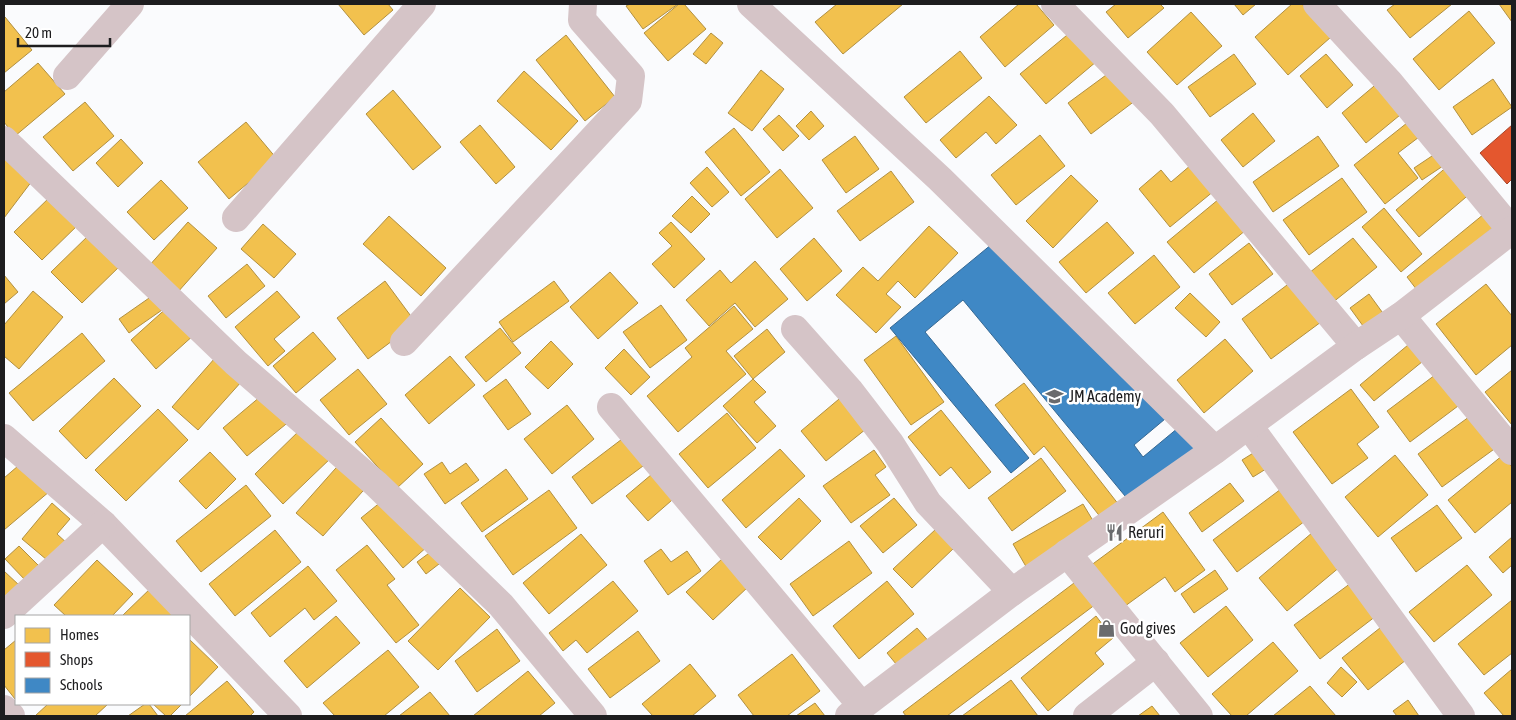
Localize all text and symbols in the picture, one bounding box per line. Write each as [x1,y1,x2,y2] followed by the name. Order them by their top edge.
[18,15,110,47] scale bar
[25,24,52,41] text: 20 m
[1045,386,1065,406] school or university icon: JM Academy
[1069,387,1142,406] place label: JM Academy
[1104,522,1124,542] restaurant icon: Reruri
[1128,523,1164,541] place label: Reruri
[15,615,190,705] legend
[1096,618,1116,638] shop icon: God gives
[1120,619,1176,638] place label: God gives
[60,626,99,643] text: Homes
[60,651,93,668] text: Shops
[60,676,103,693] text: Schools

